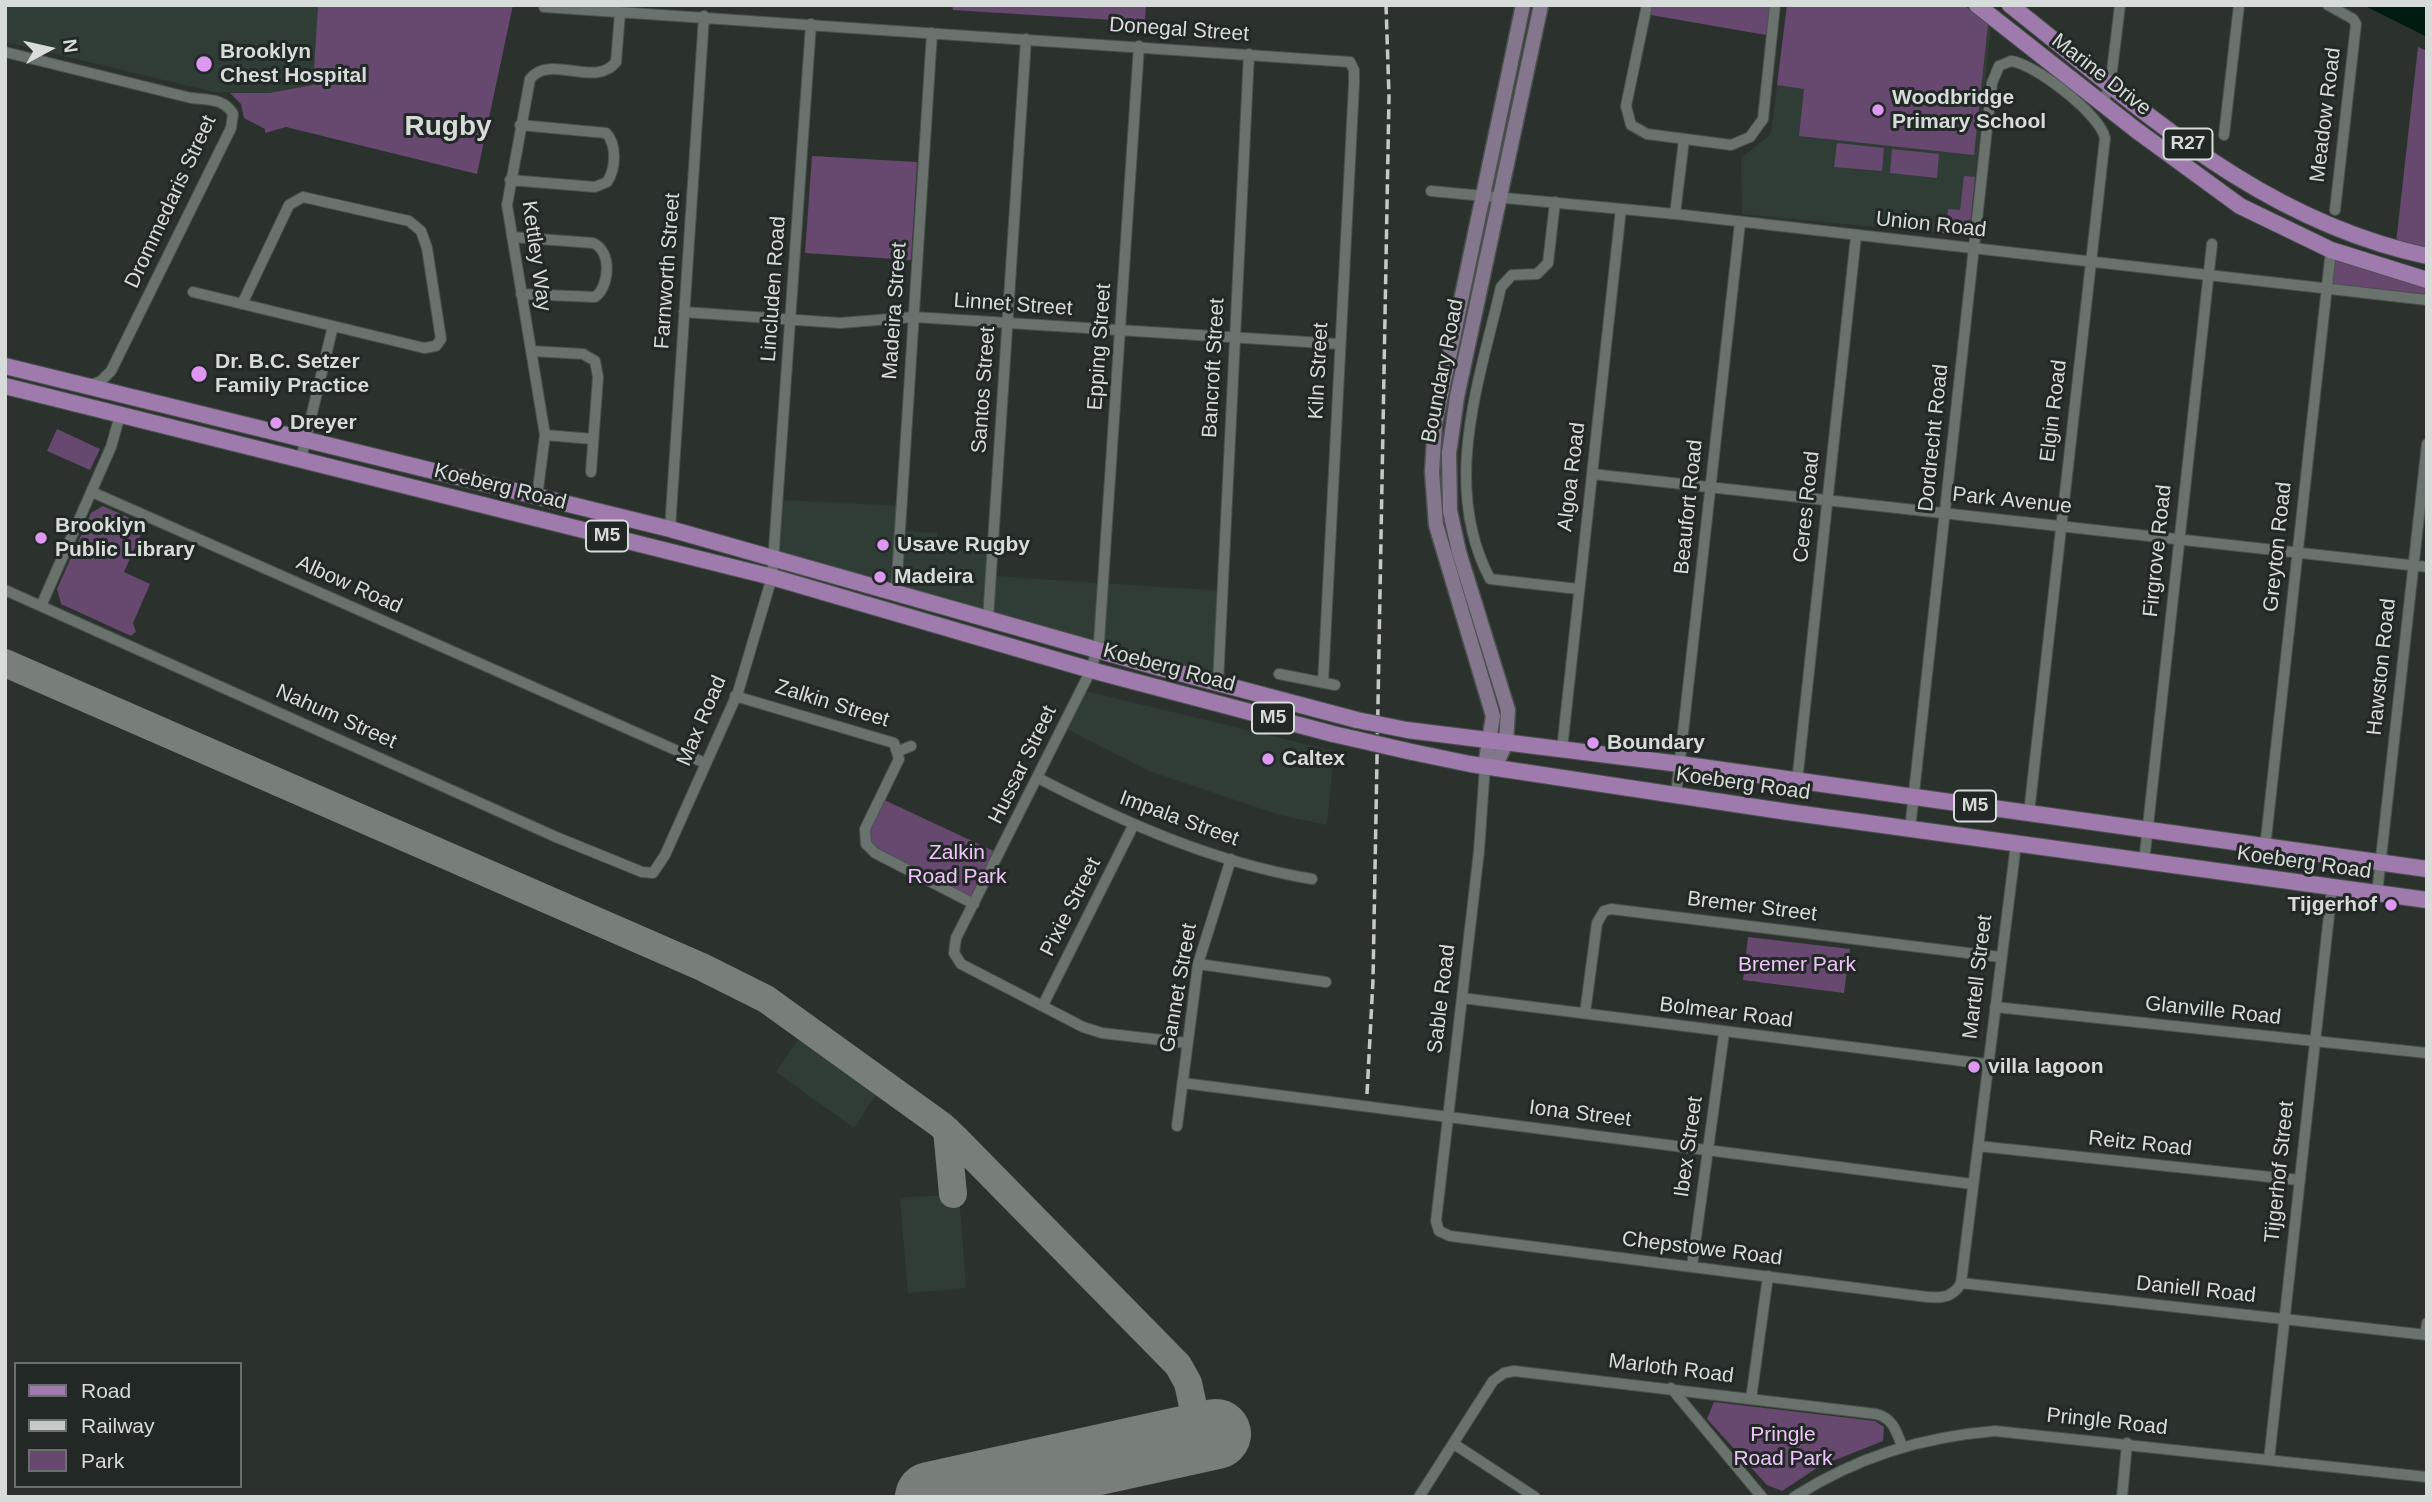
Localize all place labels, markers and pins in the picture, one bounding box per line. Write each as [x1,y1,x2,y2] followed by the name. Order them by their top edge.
[220,39,367,89] place label: Brooklyn Chest Hospital
[194,54,214,74] marker: Brooklyn Chest Hospital
[1892,85,2046,135] place label: Woodbridge Primary School
[1870,102,1886,118] marker: Woodbridge Primary School
[215,349,369,399] place label: Dr. B.C. Setzer Family Practice
[189,364,209,384] marker: Dr. B.C. Setzer Family Practice
[290,410,357,436] place label: Dreyer
[268,415,284,431] marker: Dreyer
[55,513,195,563] place label: Brooklyn Public Library
[33,530,49,546] marker: Brooklyn Public Library
[897,532,1030,558] place label: Usave Rugby
[875,537,891,553] marker: Usave Rugby
[894,564,973,590] place label: Madeira
[872,569,888,585] marker: Madeira
[1607,730,1705,756] place label: Boundary
[1585,735,1601,751] marker: Boundary
[1282,746,1345,772] place label: Caltex
[1260,751,1276,767] marker: Caltex
[2288,892,2377,918] place label: Tijgerhof
[2383,897,2399,913] marker: Tijgerhof
[1988,1054,2104,1080] place label: villa lagoon
[1966,1059,1982,1075] marker: villa lagoon

